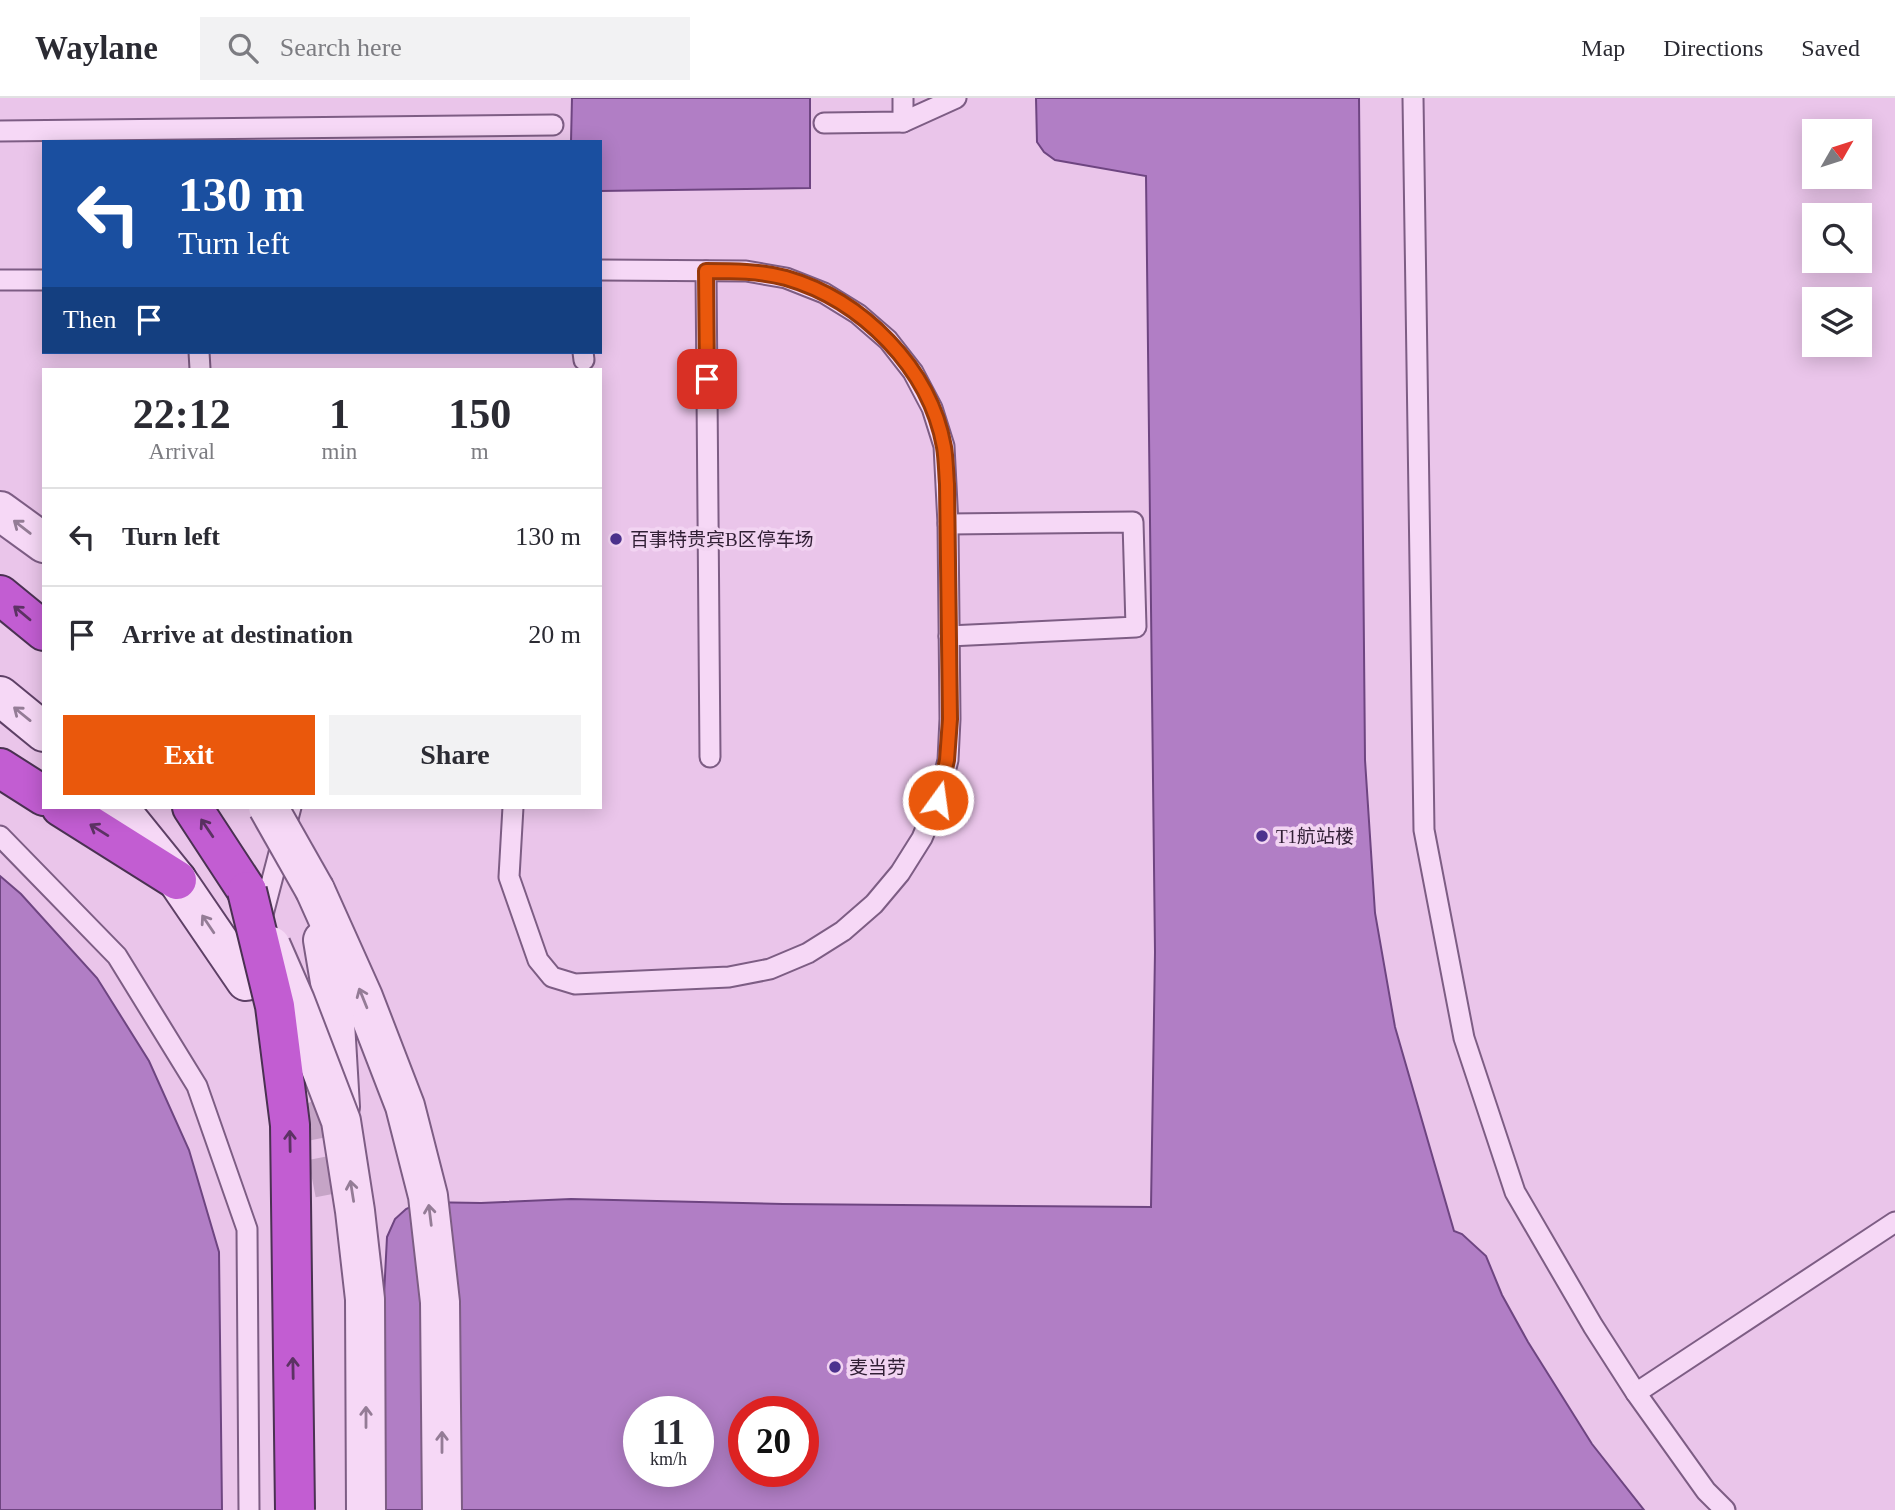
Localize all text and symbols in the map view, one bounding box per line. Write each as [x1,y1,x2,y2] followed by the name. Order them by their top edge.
[200,17,690,80] search box
[224,29,262,67] icon: search
[35,30,158,66] text: Waylane
[280,33,402,62] text: Search here
[1581,35,1625,61] text: Map
[1663,35,1763,61] text: Directions
[1801,35,1860,61] text: Saved
[1802,119,1872,189] north arrow
[1802,119,1872,357] map controls
[178,167,305,222] text: 130 m
[63,168,154,259] icon: left
[1802,203,1872,273] button: search
[178,225,290,261] text: Turn left
[1802,287,1872,357] button: layers
[130,301,168,339] icon: arrive
[63,305,116,334] text: Then
[677,349,737,409] pin
[688,360,726,398] icon: arrive
[133,391,231,437] text: 22:12
[329,391,350,437] text: 1
[448,391,511,437] text: 150
[149,439,215,464] text: Arrival
[322,439,357,464] text: min
[471,439,489,464] text: m
[63,518,101,556] icon: left
[14,519,32,534] one-way arrow
[122,522,220,551] text: Turn left
[515,522,581,551] text: 130 m
[630,529,814,550] place label: 百事特贵宾B区停车场
[608,531,624,547] marker: 百事特贵宾B区停车场
[13,605,31,621] one-way arrow
[63,616,101,654] icon: arrive
[122,620,353,649] text: Arrive at destination
[528,620,581,649] text: 20 m
[13,706,31,722] one-way arrow
[63,715,315,795] button: Exit
[329,715,581,795] button: Share
[901,763,975,837] position arrow
[199,819,214,838] one-way arrow
[90,823,109,838] one-way arrow
[1276,826,1354,847] place label: T1航站楼
[1254,828,1270,844] marker: T1航站楼
[201,915,215,934] one-way arrow
[356,988,369,1010] one-way arrow
[283,1130,297,1153] one-way arrow
[345,1180,358,1203] one-way arrow
[424,1204,437,1227] one-way arrow
[286,1357,300,1380] one-way arrow
[849,1357,906,1378] place label: 麦当劳
[827,1359,843,1375] marker: 麦当劳
[728,1396,819,1487] speed limit sign: 20
[359,1406,373,1429] one-way arrow
[652,1413,685,1452] text: 11
[435,1431,448,1454] one-way arrow
[650,1449,687,1469] text: km/h

